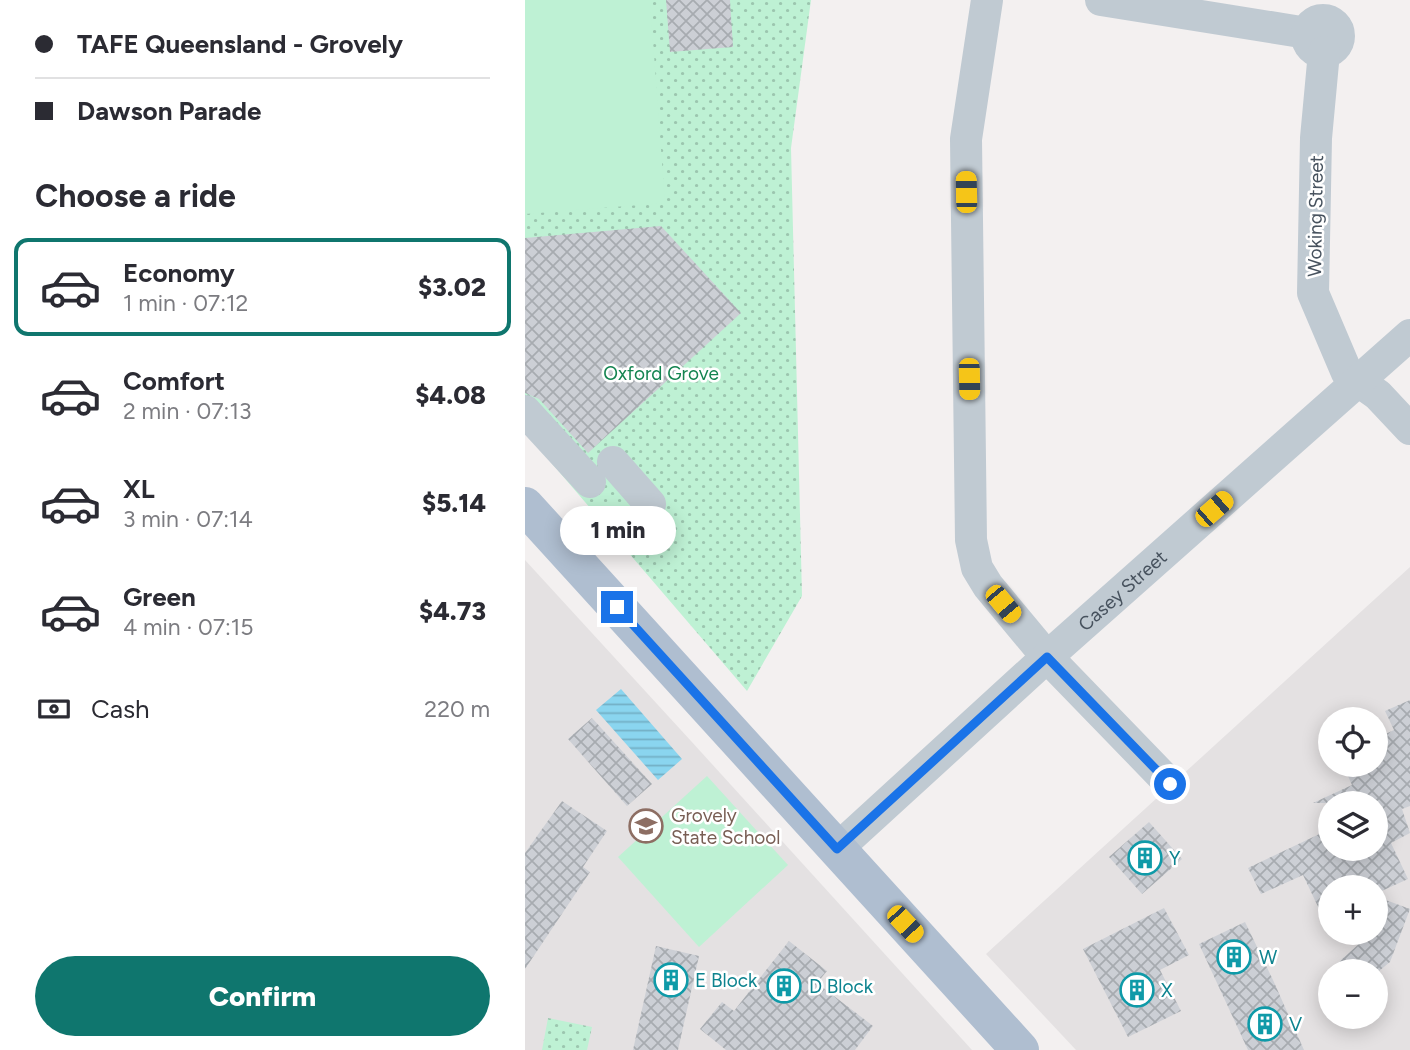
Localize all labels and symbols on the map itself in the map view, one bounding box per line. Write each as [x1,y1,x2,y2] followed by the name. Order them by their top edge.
[1303,155,1328,277] street label: Woking Street
[956,171,977,213] car
[959,358,980,400] car
[603,362,719,385] park label: Oxford Grove
[1192,487,1237,531] car
[559,505,675,554] callout: 1 min
[1074,546,1171,636] street label: Casey Street
[982,581,1025,627] car
[601,591,633,623] route end
[1154,768,1186,800] route start
[671,804,780,849] place label: Grovely State School
[627,807,665,845] school or university icon: Grovely State School
[1126,839,1164,877] building icon: Y
[1169,847,1181,870] place label: Y
[883,901,928,947] car
[1215,938,1253,976] building icon: W
[1259,946,1278,969] place label: W
[652,961,690,999] building icon: E Block
[765,967,803,1005] building icon: D Block
[695,969,758,992] place label: E Block
[1118,971,1156,1009] building icon: X
[809,975,874,998] place label: D Block
[1161,979,1173,1002] place label: X
[1246,1005,1284,1043] building icon: V
[1289,1013,1302,1036] place label: V

